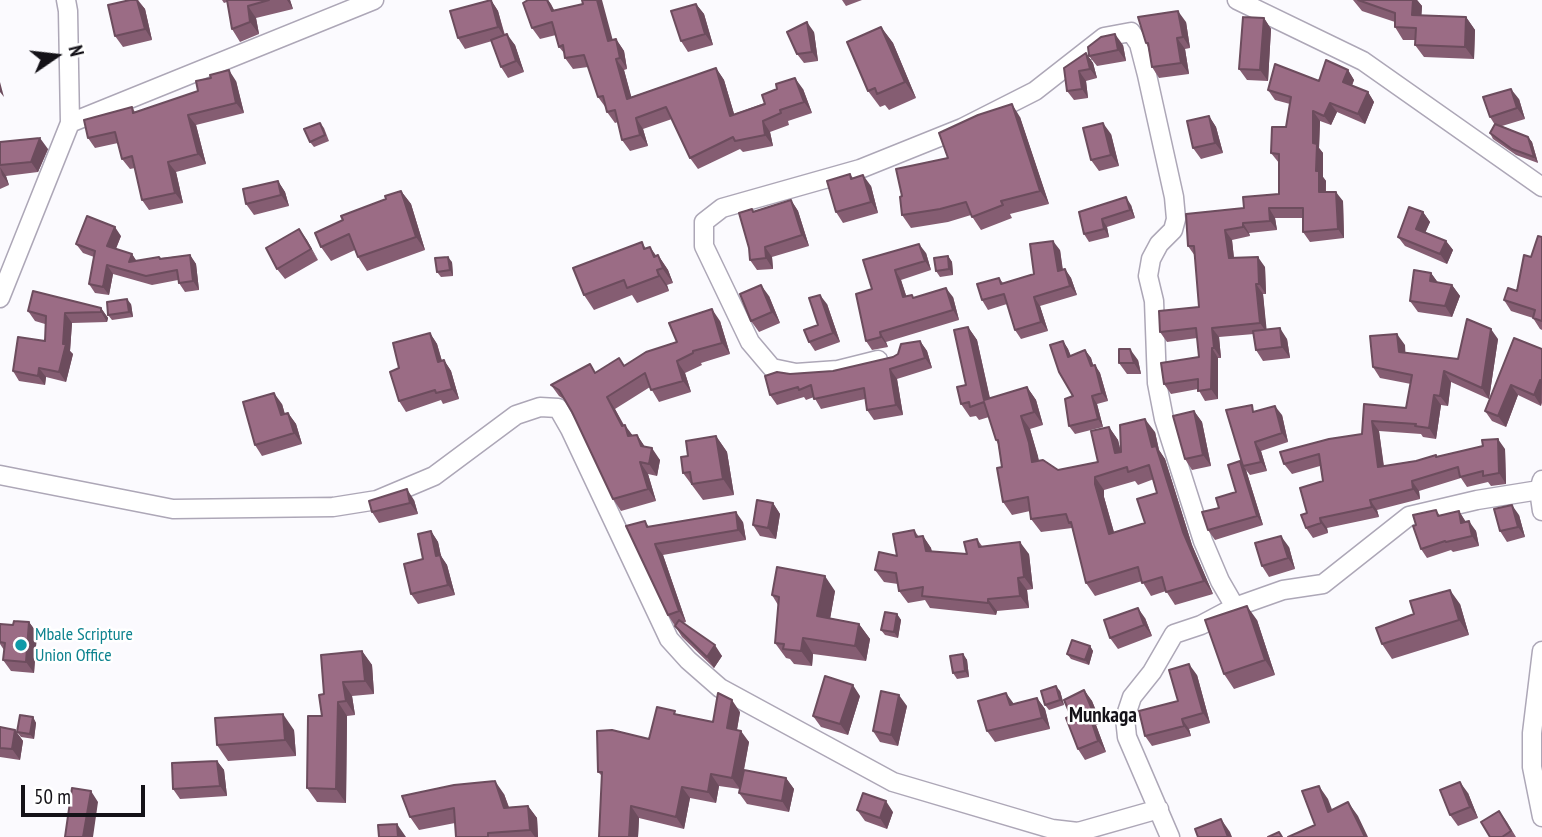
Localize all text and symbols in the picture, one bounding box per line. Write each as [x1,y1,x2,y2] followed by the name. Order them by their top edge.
[21,21,91,91] north arrow
[63,43,89,59] text: N
[35,624,133,666] place label: Mbale Scripture Union Office
[13,637,29,653] marker: Mbale Scripture Union Office
[1069,703,1137,729] district label: Munkaga
[24,770,149,814] scale bar
[34,783,71,810] text: 50 m

